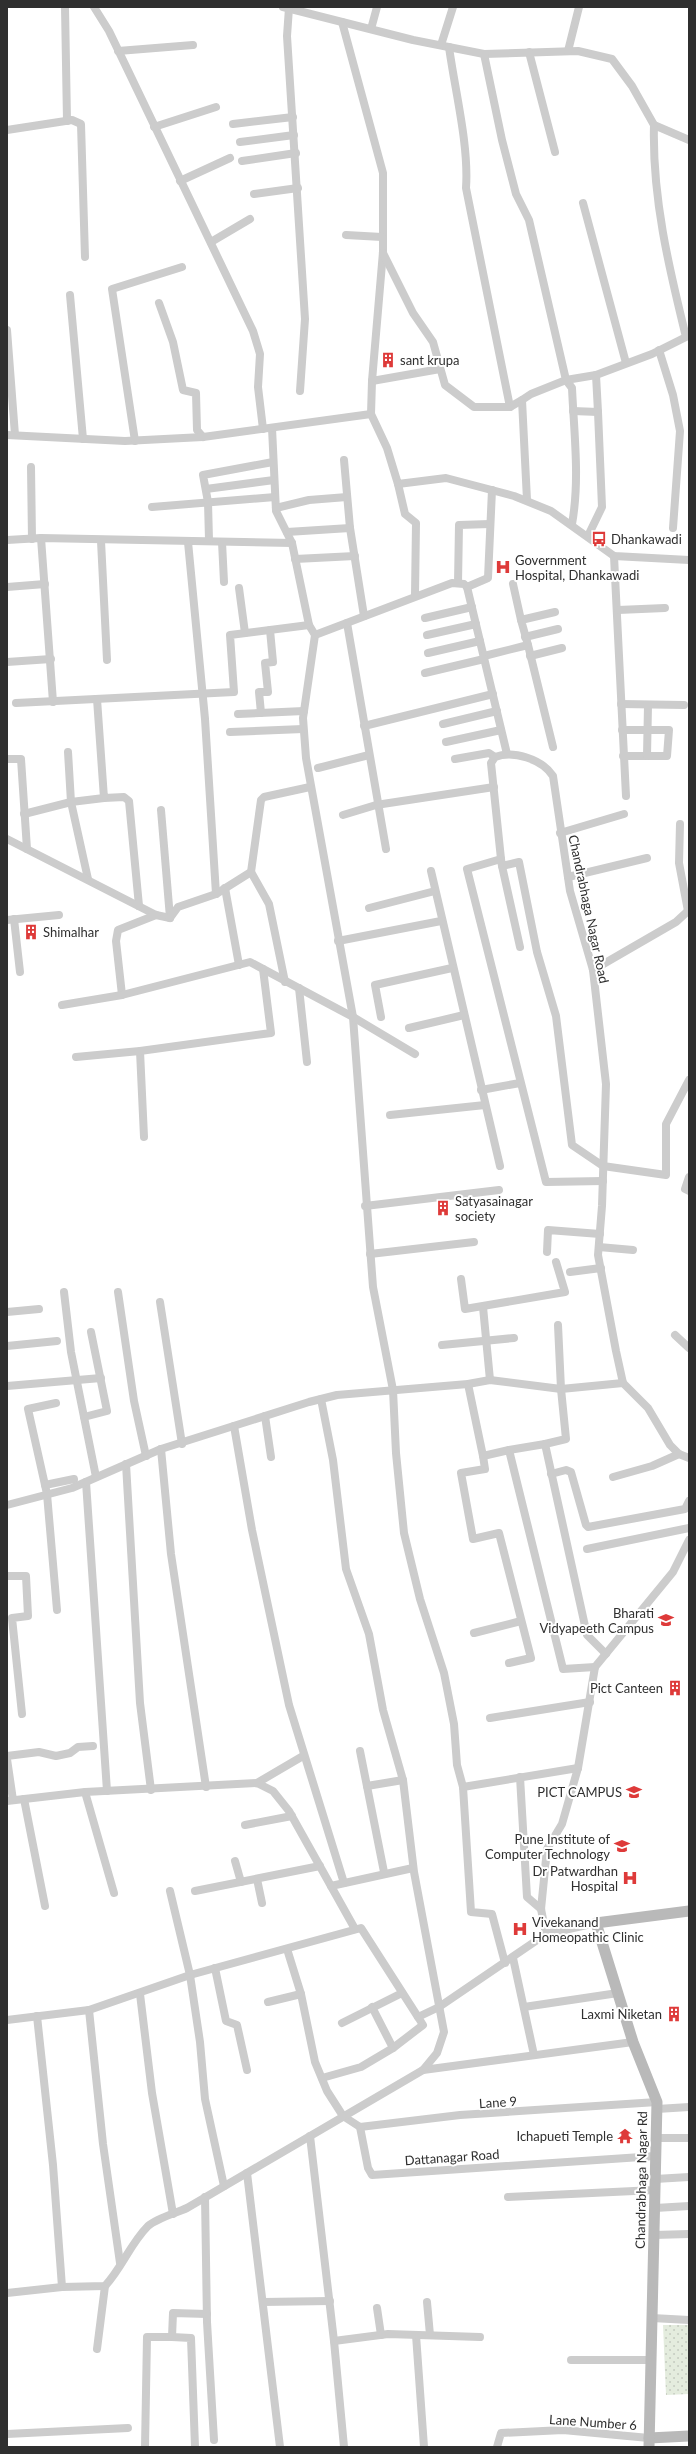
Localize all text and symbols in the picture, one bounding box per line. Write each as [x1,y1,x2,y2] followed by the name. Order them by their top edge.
[379,351,397,369] building icon: sant krupa
[400,352,460,368] place label: sant krupa
[590,530,608,548] bus stop icon: Dhankawadi
[611,531,682,547] place label: Dhankawadi
[515,552,639,583] place label: Government Hospital, Dhankawadi
[494,558,512,576] hospital icon: Government Hospital, Dhankawadi
[565,833,613,985] street label: Chandrabhaga Nagar Road
[22,923,40,941] building icon: Shimalhar
[43,924,99,940] place label: Shimalhar
[455,1193,533,1224] place label: Satyasainagar society
[434,1199,452,1217] building icon: Satyasainagar society
[540,1605,654,1636] place label: Bharati Vidyapeeth Campus
[657,1611,675,1629] school or university icon: Bharati Vidyapeeth Campus
[666,1679,684,1697] building icon: Pict Canteen
[590,1680,663,1696] place label: Pict Canteen
[625,1783,643,1801] school or university icon: PICT CAMPUS
[537,1784,622,1800] place label: PICT CAMPUS
[485,1831,610,1862] place label: Pune Institute of Computer Technology
[613,1837,631,1855] school or university icon: Pune Institute of Computer Technology
[533,1863,618,1894] place label: Dr Patwardhan Hospital
[621,1869,639,1887] hospital icon: Dr Patwardhan Hospital
[532,1914,644,1945] place label: Vivekanand Homeopathic Clinic
[511,1920,529,1938] hospital icon: Vivekanand Homeopathic Clinic
[665,2005,683,2023] building icon: Laxmi Niketan
[581,2006,662,2022] place label: Laxmi Niketan
[478,2093,518,2111] street label: Lane 9
[632,2111,650,2249] street label: Chandrabhaga Nagar Rd
[616,2127,634,2145] temple icon: Ichapueti Temple
[516,2128,613,2144] place label: Ichapueti Temple
[404,2146,500,2168] street label: Dattanagar Road
[549,2411,637,2433] street label: Lane Number 6

